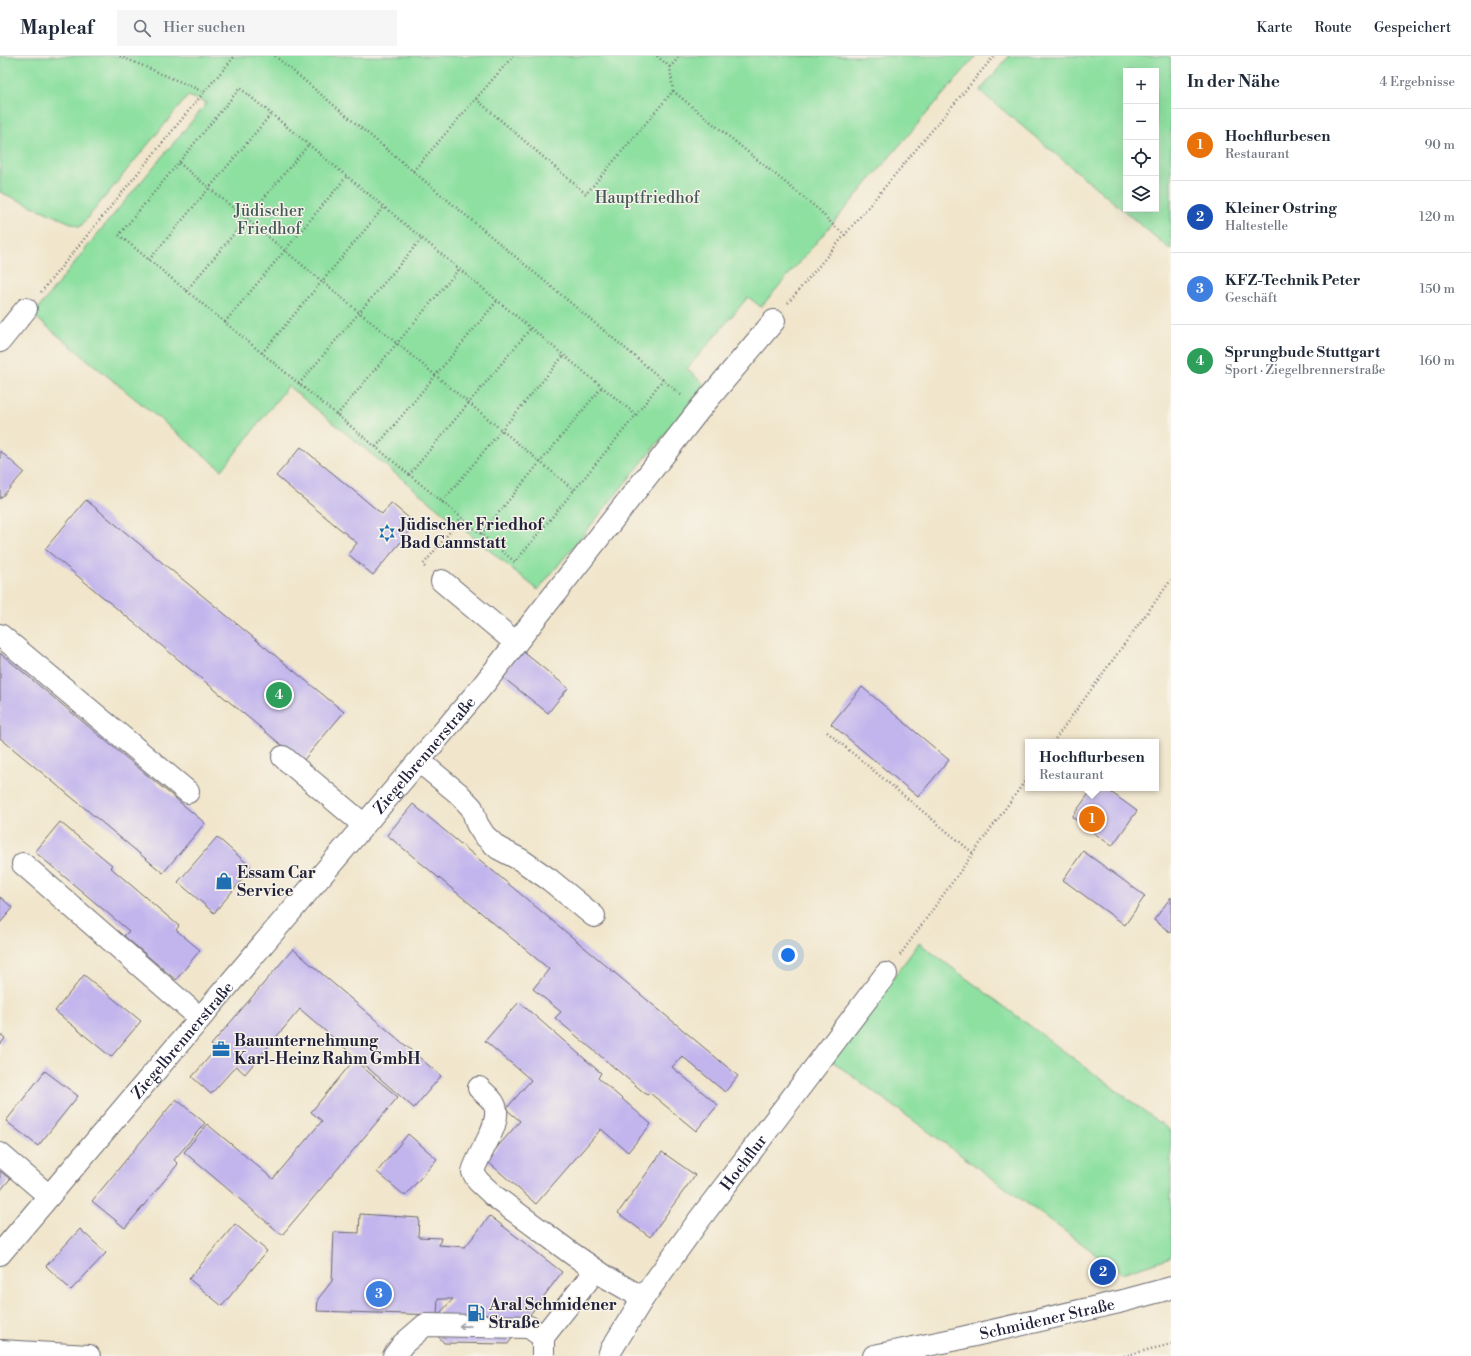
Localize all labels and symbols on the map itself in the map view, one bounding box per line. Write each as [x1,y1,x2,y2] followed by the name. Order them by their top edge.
[595,188,700,208] park label: Hauptfriedhof
[233,201,304,239] park label: Jüdischer Friedhof
[398,515,545,553] place label: Jüdischer Friedhof Bad Cannstatt
[377,523,397,543] synagogue icon: Jüdischer Friedhof Bad Cannstatt
[266,680,292,710] pin: 4
[369,693,480,818] street label: Ziegelbrennerstraße
[1079,804,1105,834] pin: 1
[237,863,316,901] place label: Essam Car Service
[214,871,234,891] shop icon: Essam Car Service
[778,945,798,965] your location
[127,978,238,1103] street label: Ziegelbrennerstraße
[234,1031,421,1069] place label: Bauunternehmung Karl-Heinz Rahm GmbH
[211,1039,231,1059] office icon: Bauunternehmung Karl-Heinz Rahm GmbH
[716,1131,771,1195] street label: Hochflur
[1090,1257,1116,1287] pin: 2
[366,1279,392,1309] pin: 3
[978,1294,1117,1345] street label: Schmidener Straße
[488,1295,617,1333] place label: Aral Schmidener Straße
[466,1303,486,1323] fuel station icon: Aral Schmidener Straße
[459,1322,472,1330] one-way arrow

